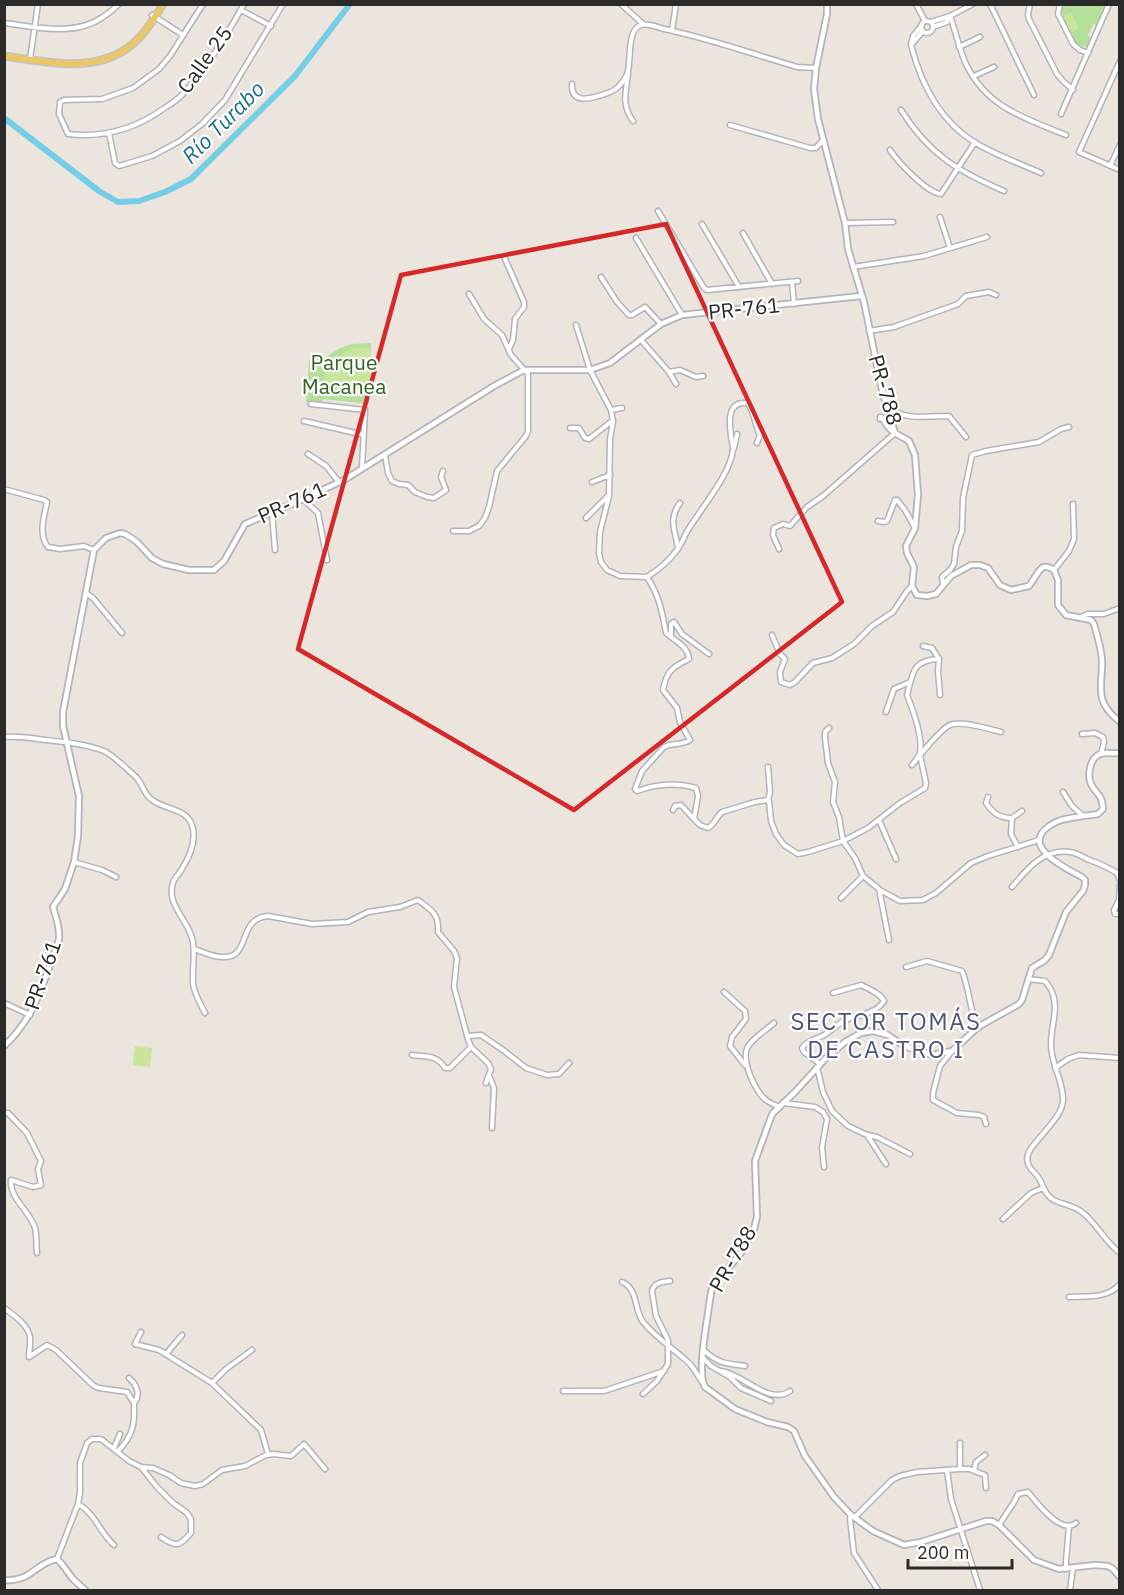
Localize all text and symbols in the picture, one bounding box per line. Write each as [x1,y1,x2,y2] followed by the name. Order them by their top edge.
[170,20,238,99] street label: Calle 25
[175,74,270,169] water label: Río Turabo
[707,290,781,326] street label: PR-761
[302,348,386,400] park label: Parque Macanea
[863,351,909,428] street label: PR-788
[253,475,330,530] street label: PR-761
[17,936,67,1013] street label: PR-761
[790,1005,982,1065] district label: SECTOR TOMÁS DE CASTRO I
[702,1220,762,1297] street label: PR-788
[908,1532,1012,1570] scale bar
[917,1541,969,1564] text: 200 m

